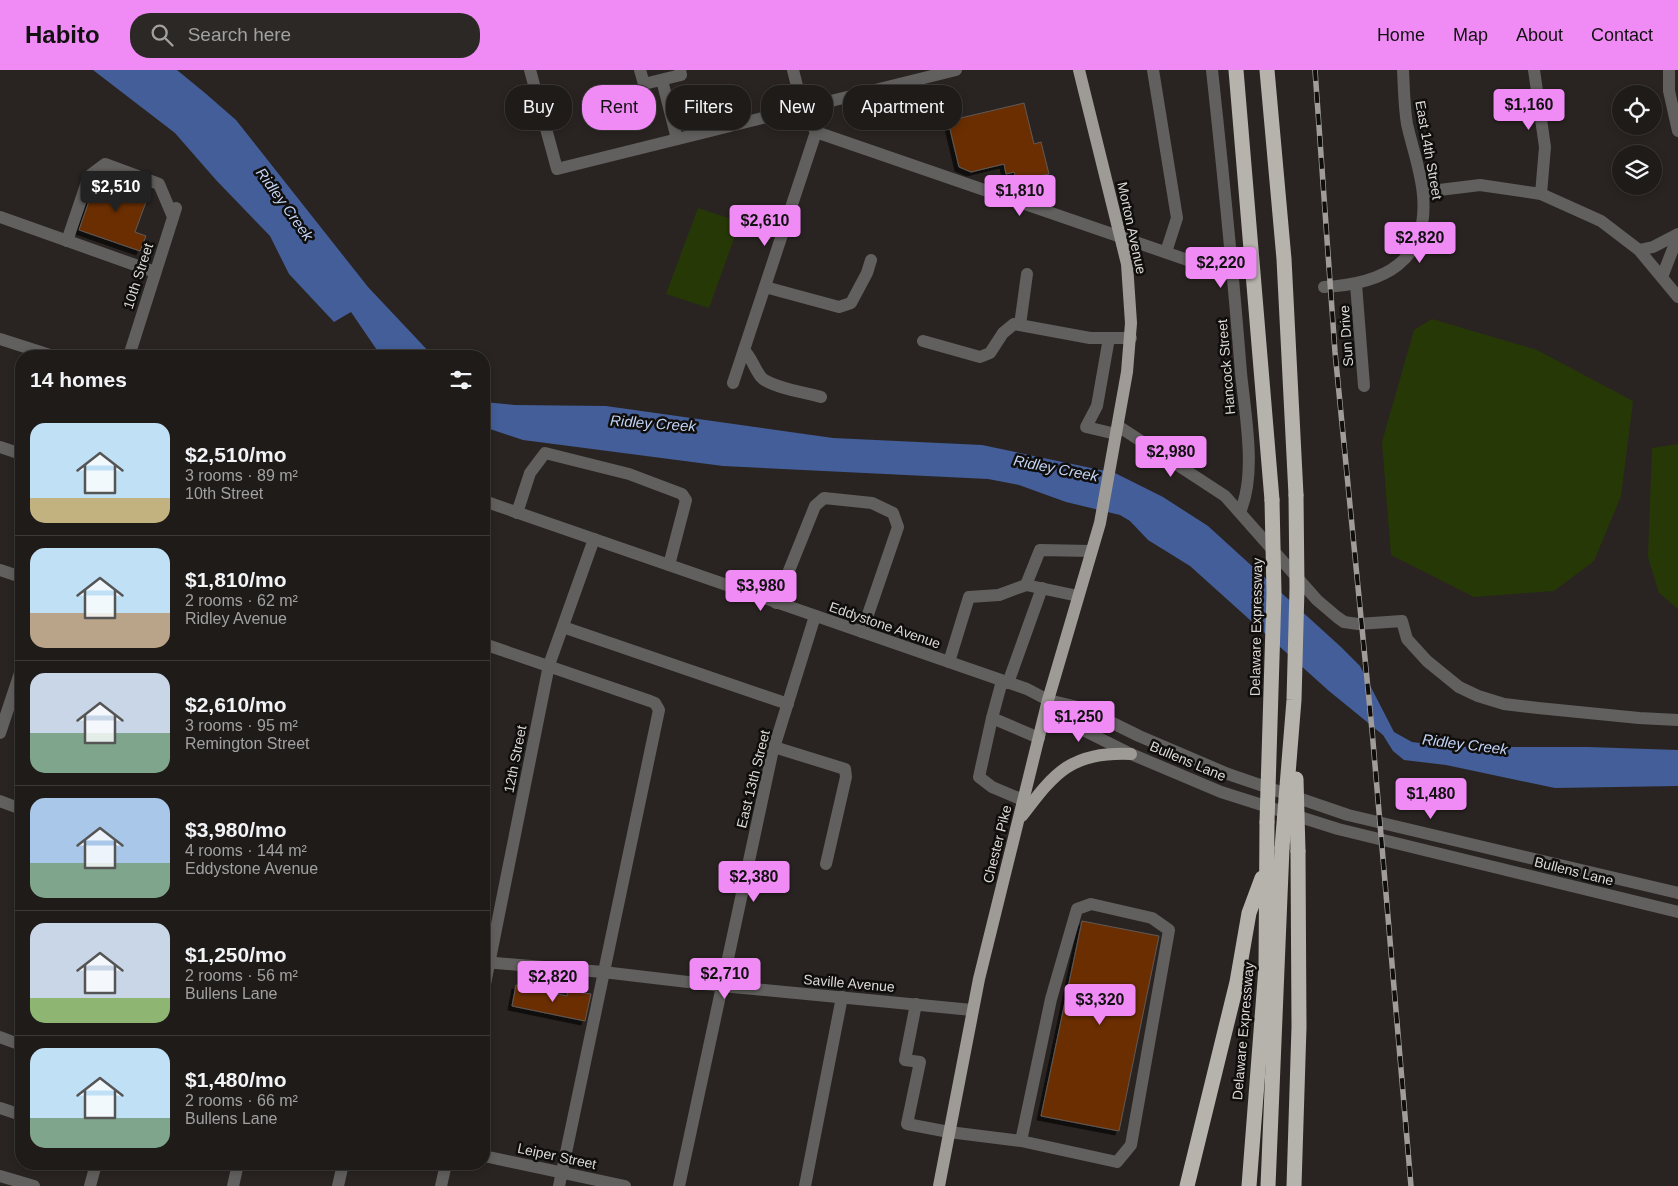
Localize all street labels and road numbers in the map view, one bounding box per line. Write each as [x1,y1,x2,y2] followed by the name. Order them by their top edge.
[1412,99,1446,201] street label: East 14th Street
[1114,180,1150,276] street label: Morton Avenue
[120,241,156,311] street label: 10th Street
[1336,305,1356,367] street label: Sun Drive
[1214,319,1238,415] street label: Hancock Street
[1247,558,1265,696] street label: Delaware Expressway
[827,598,943,652] street label: Eddystone Avenue
[501,724,529,794] street label: 12th Street
[733,728,773,830] street label: East 13th Street
[1148,738,1229,784] street label: Bullens Lane
[980,803,1015,885] street label: Chester Pike
[1533,853,1615,889] street label: Bullens Lane
[1229,961,1257,1101] street label: Delaware Expressway
[803,971,896,995] street label: Saville Avenue
[516,1140,598,1172] street label: Leiper Street

